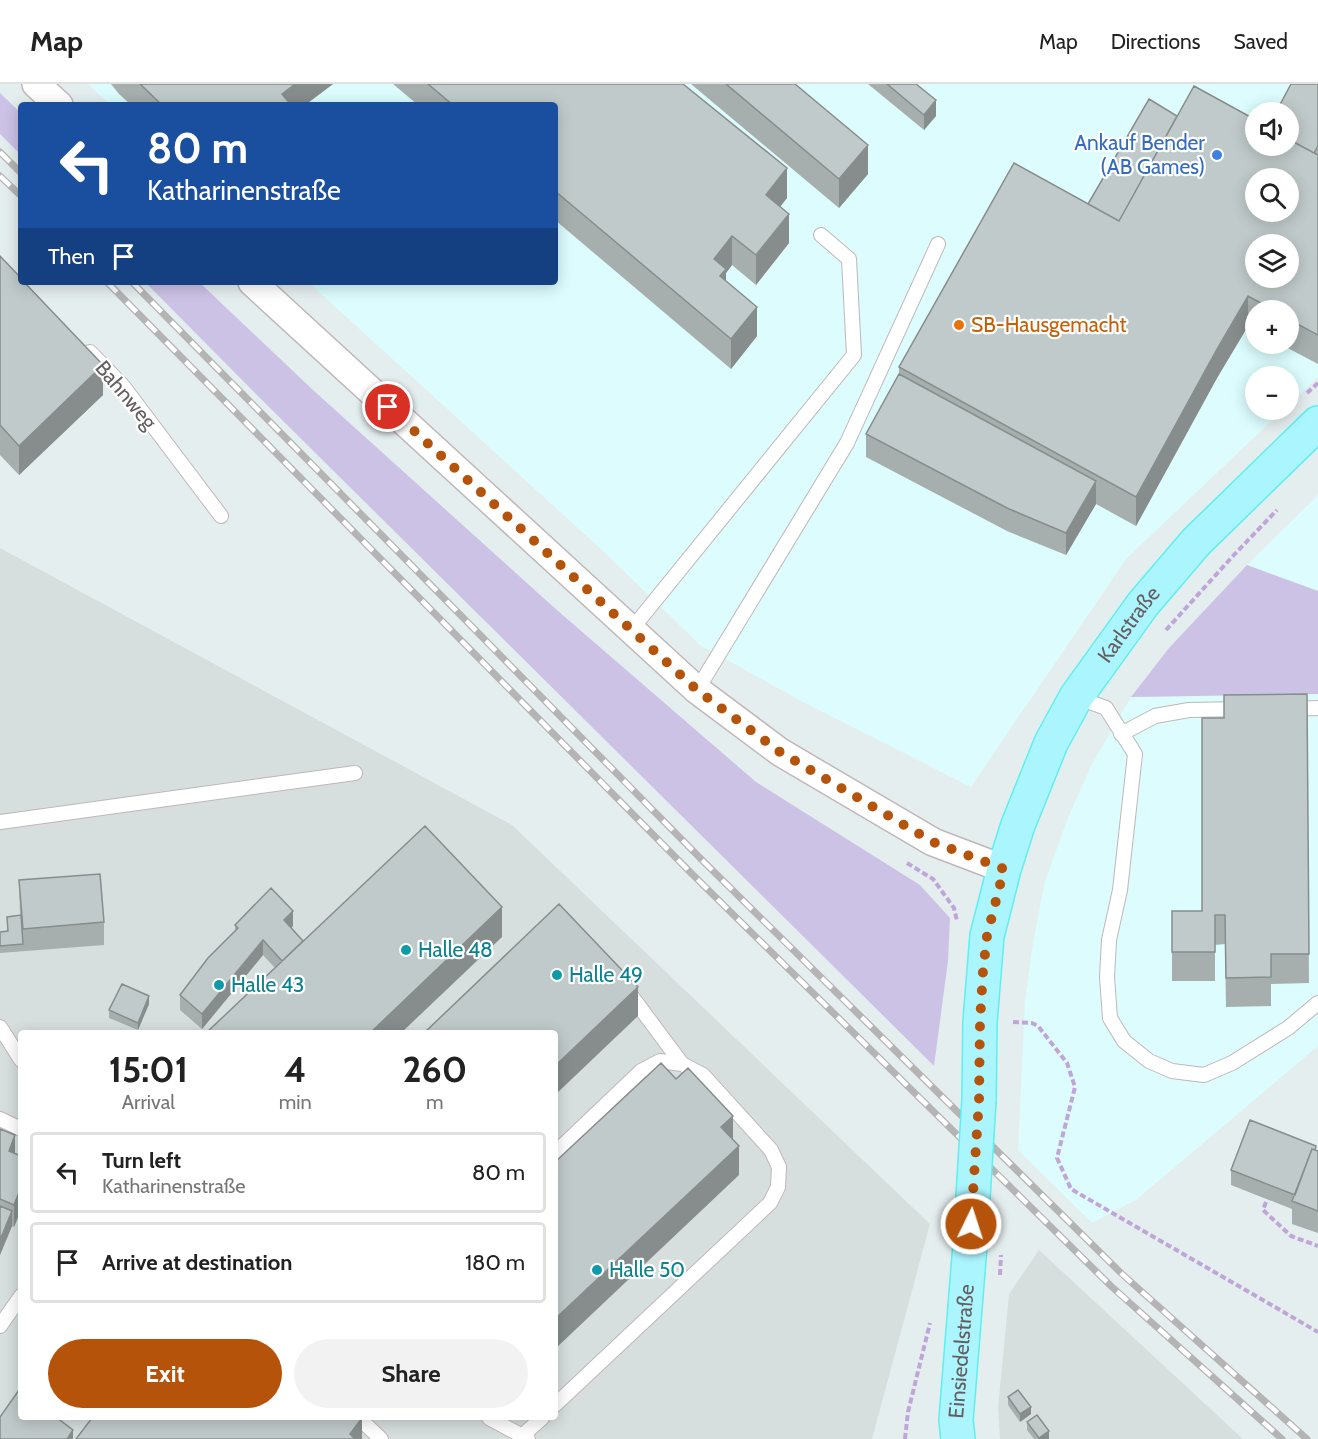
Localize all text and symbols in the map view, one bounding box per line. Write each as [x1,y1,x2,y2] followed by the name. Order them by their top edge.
[30,24,83,58] text: Map
[1039,29,1078,54] text: Map
[1111,29,1200,54] text: Directions
[1233,29,1288,54] text: Saved
[1245,102,1299,420] map controls
[1245,102,1299,156] button: sound
[147,122,248,174] text: 80 m
[48,126,126,204] icon: left
[1074,130,1205,179] place label: Ankauf Bender (AB Games)
[1210,148,1224,162] marker: Ankauf Bender (AB Games)
[1245,168,1299,222] button: search
[147,174,341,207] text: Katharinenstraße
[1245,234,1299,288] button: layers
[107,240,140,273] icon: arrive
[48,243,95,270] text: Then
[1245,300,1299,354] button: +
[971,312,1127,337] place label: SB-Hausgemacht
[952,318,966,332] marker: SB-Hausgemacht
[90,355,163,434] street label: Bahnweg
[1245,366,1299,420] button: −
[362,381,413,432] pin
[371,390,404,423] icon: arrive
[1092,581,1165,667] street label: Karlstraße
[418,937,493,962] place label: Halle 48
[399,943,413,957] marker: Halle 48
[569,962,643,987] place label: Halle 49
[550,968,564,982] marker: Halle 49
[231,972,304,997] place label: Halle 43
[212,978,226,992] marker: Halle 43
[109,1047,188,1091] text: 15:01
[284,1047,306,1091] text: 4
[403,1047,467,1091] text: 260
[122,1090,175,1114] text: Arrival
[279,1090,312,1114] text: min
[426,1090,444,1114] text: m
[102,1147,181,1174] text: Turn left
[51,1156,84,1189] icon: left
[472,1159,525,1186] text: 80 m
[102,1174,246,1198] text: Katharinenstraße
[939,1192,1003,1256] position arrow
[51,1246,84,1279] icon: arrive
[102,1249,292,1276] text: Arrive at destination
[465,1249,525,1276] text: 180 m
[609,1257,685,1282] place label: Halle 50
[590,1263,604,1277] marker: Halle 50
[943,1283,979,1419] street label: Einsiedelstraße
[48,1339,282,1408] button: Exit
[294,1339,528,1408] button: Share

